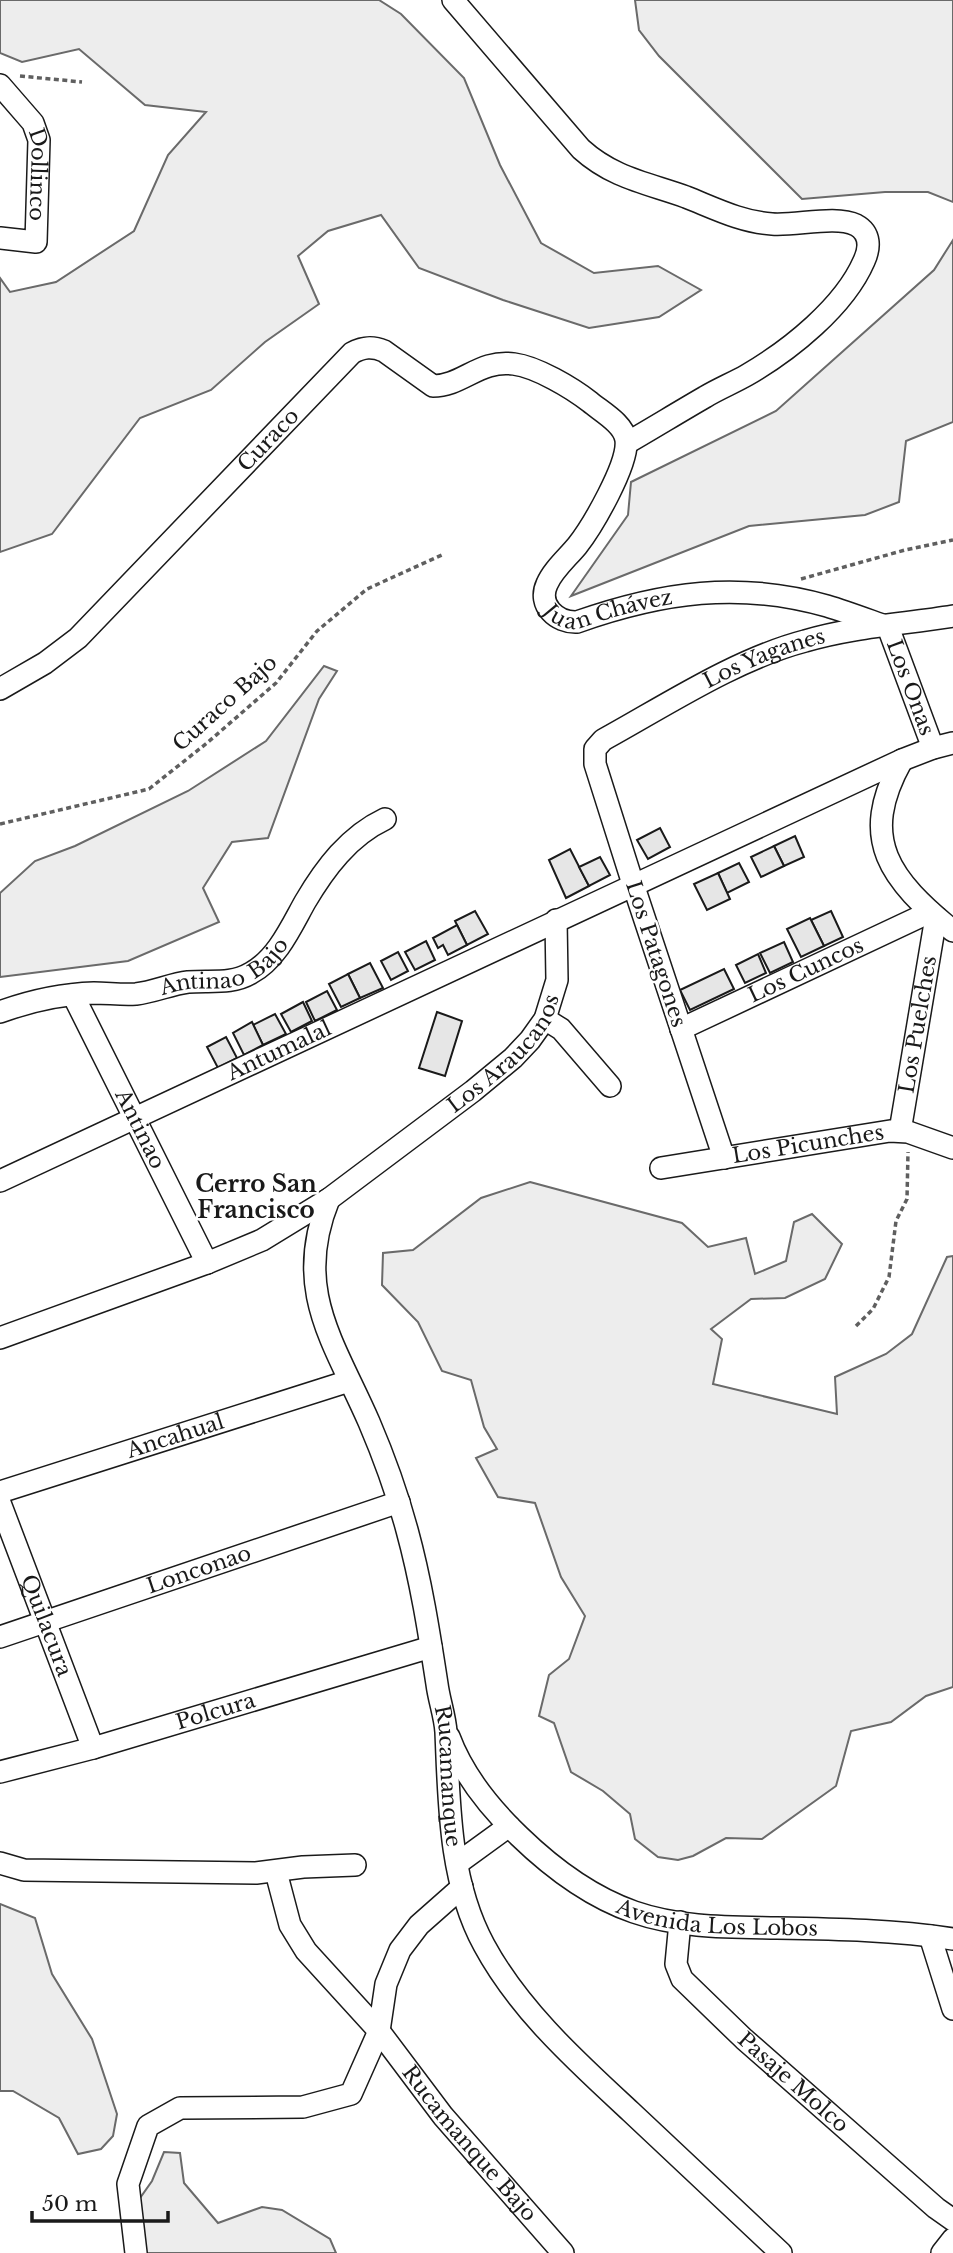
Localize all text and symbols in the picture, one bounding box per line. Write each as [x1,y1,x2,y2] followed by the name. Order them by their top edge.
[23,125,54,221] street label: Dollinco
[232,403,305,477] street label: Curaco
[536,584,674,635] street label: Juan Chávez
[699,623,828,694] street label: Los Yaganes
[881,636,940,739] street label: Los Onas
[167,649,283,757] street label: Curaco Bajo
[620,878,692,1030] street label: Los Patagones
[744,932,868,1009] street label: Los Cuncos
[156,933,294,1001] street label: Antinao Bajo
[894,954,942,1095] street label: Los Puelches
[442,991,565,1119] street label: Los Araucanos
[222,1015,336,1087] street label: Antumalal
[109,1084,171,1173] street label: Antinao
[730,1119,886,1169] street label: Los Picunches
[195,1170,317,1224] district label: Cerro San Francisco
[123,1409,227,1464] street label: Ancahual
[143,1540,254,1599] street label: Lonconao
[15,1571,78,1680] street label: Quilacura
[173,1687,259,1735] street label: Polcura
[429,1703,467,1848] street label: Rucamanque
[612,1893,818,1942] street label: Avenida Los Lobos
[732,2026,854,2138] street label: Pasaje Molco
[397,2060,542,2227] street label: Rucamanque Bajo
[32,2180,168,2224] scale bar
[42,2191,98,2217] text: 50 m

